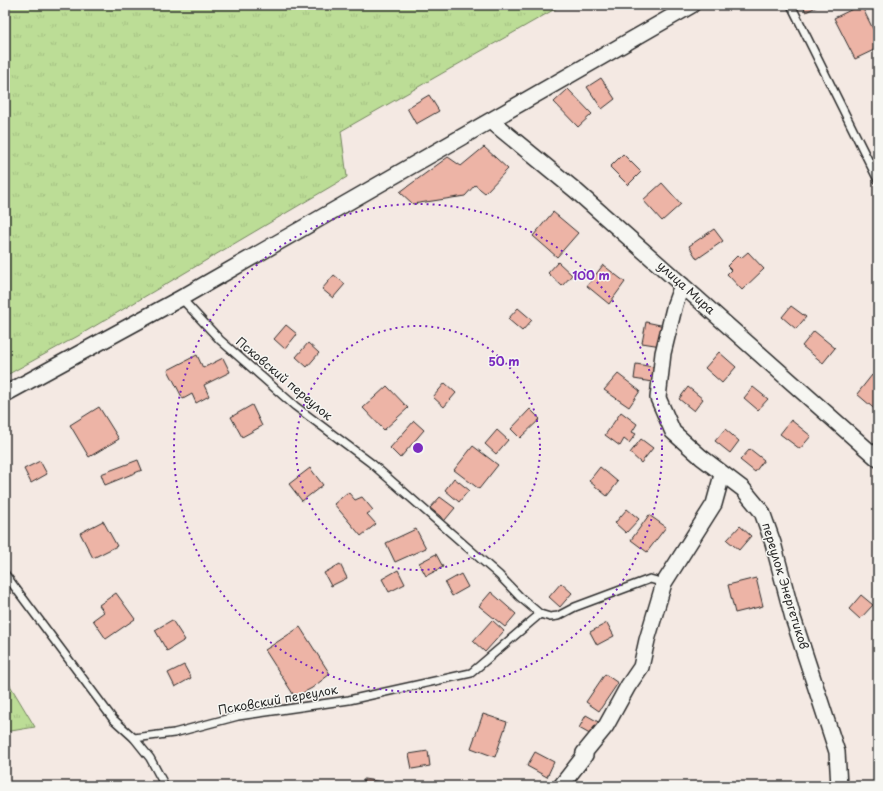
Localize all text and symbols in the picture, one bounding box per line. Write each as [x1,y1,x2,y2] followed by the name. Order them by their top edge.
[654,256,720,318] street label: улица Мира
[572,266,610,284] text: 100 m
[232,332,338,425] street label: Псковский переулок
[488,352,520,370] text: 50 m
[411,441,425,455] centre of rings
[758,520,814,651] street label: переулок Энергетиков
[217,679,340,718] street label: Псковский переулок

